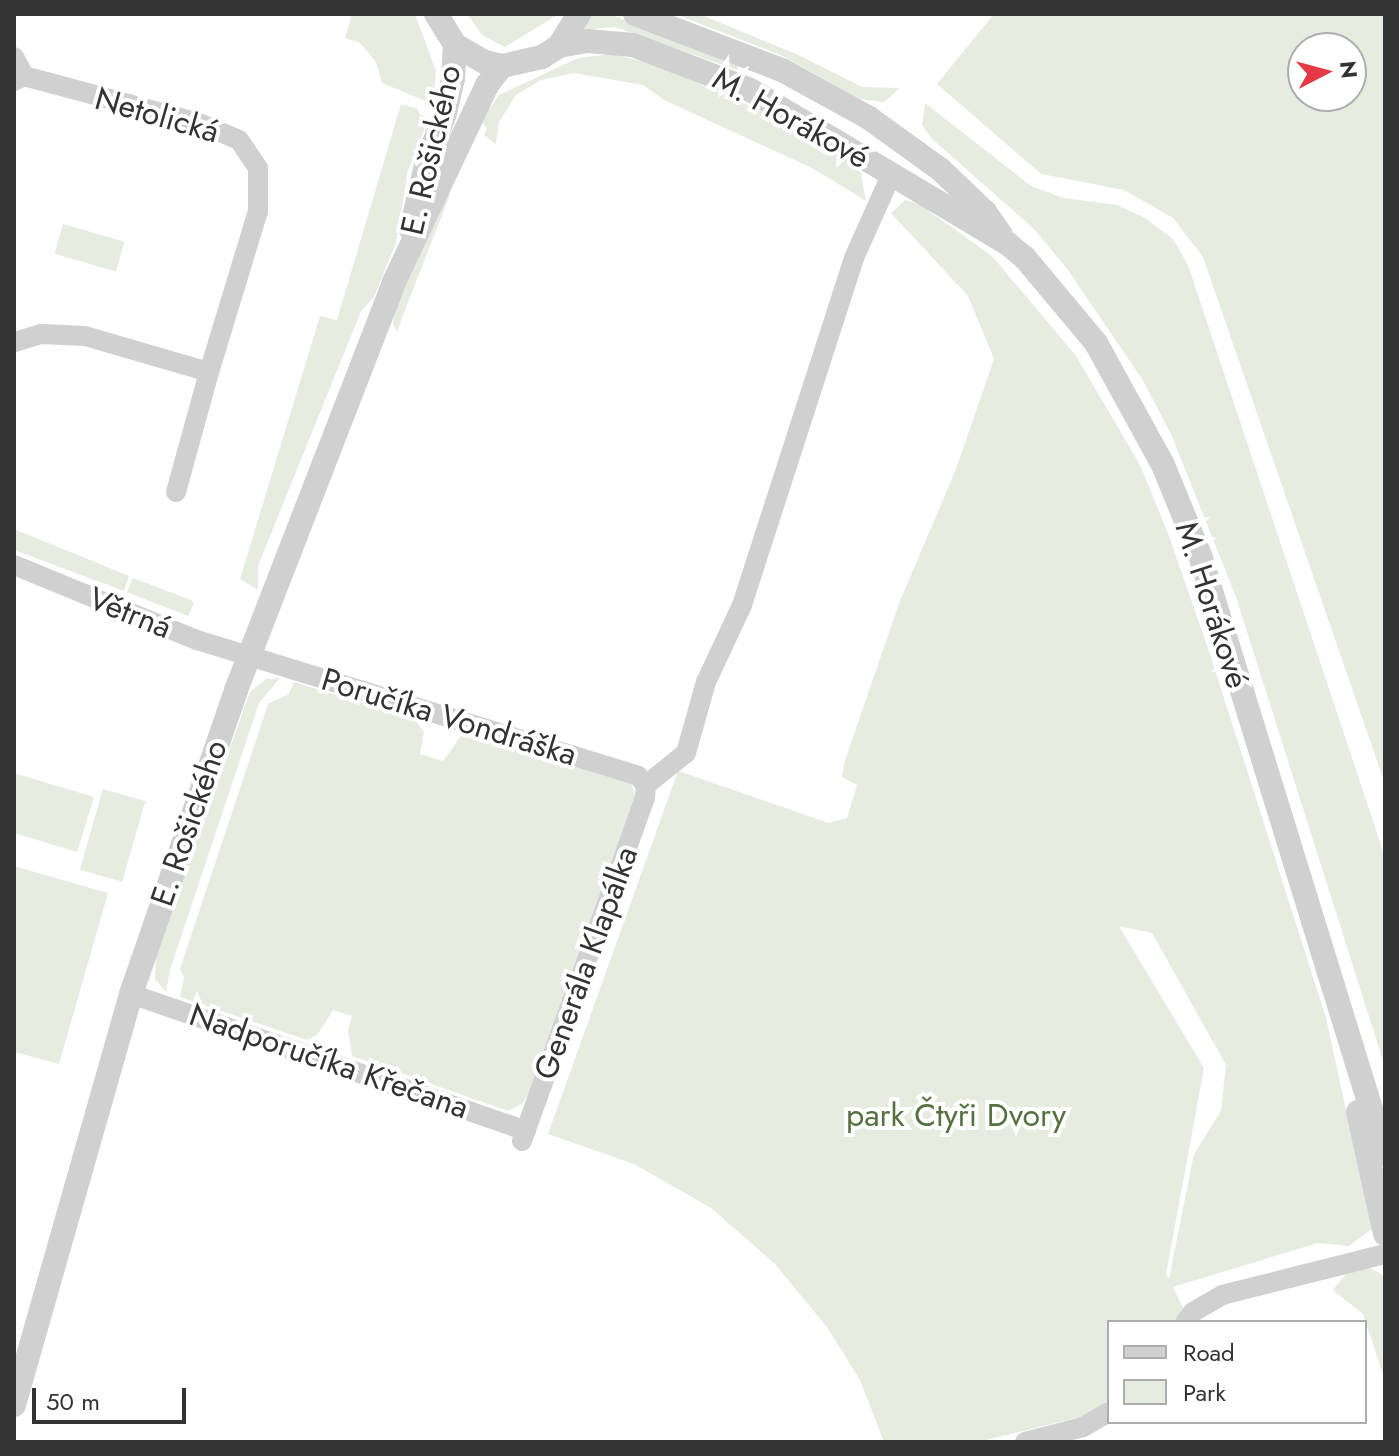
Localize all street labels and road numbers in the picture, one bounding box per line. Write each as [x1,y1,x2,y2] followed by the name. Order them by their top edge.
[706,59,876,177] street label: M. Horákové
[393,61,469,239] street label: E. Rošického
[91,79,223,151] street label: Netolická
[1167,517,1257,693] street label: M. Horákové
[83,579,177,647] street label: Větrná
[317,660,581,774] street label: Poručíka Vondráška
[143,735,235,911] street label: E. Rošického
[526,841,646,1085] street label: Generála Klapálka
[184,995,474,1127] street label: Nadporučíka Křečana

